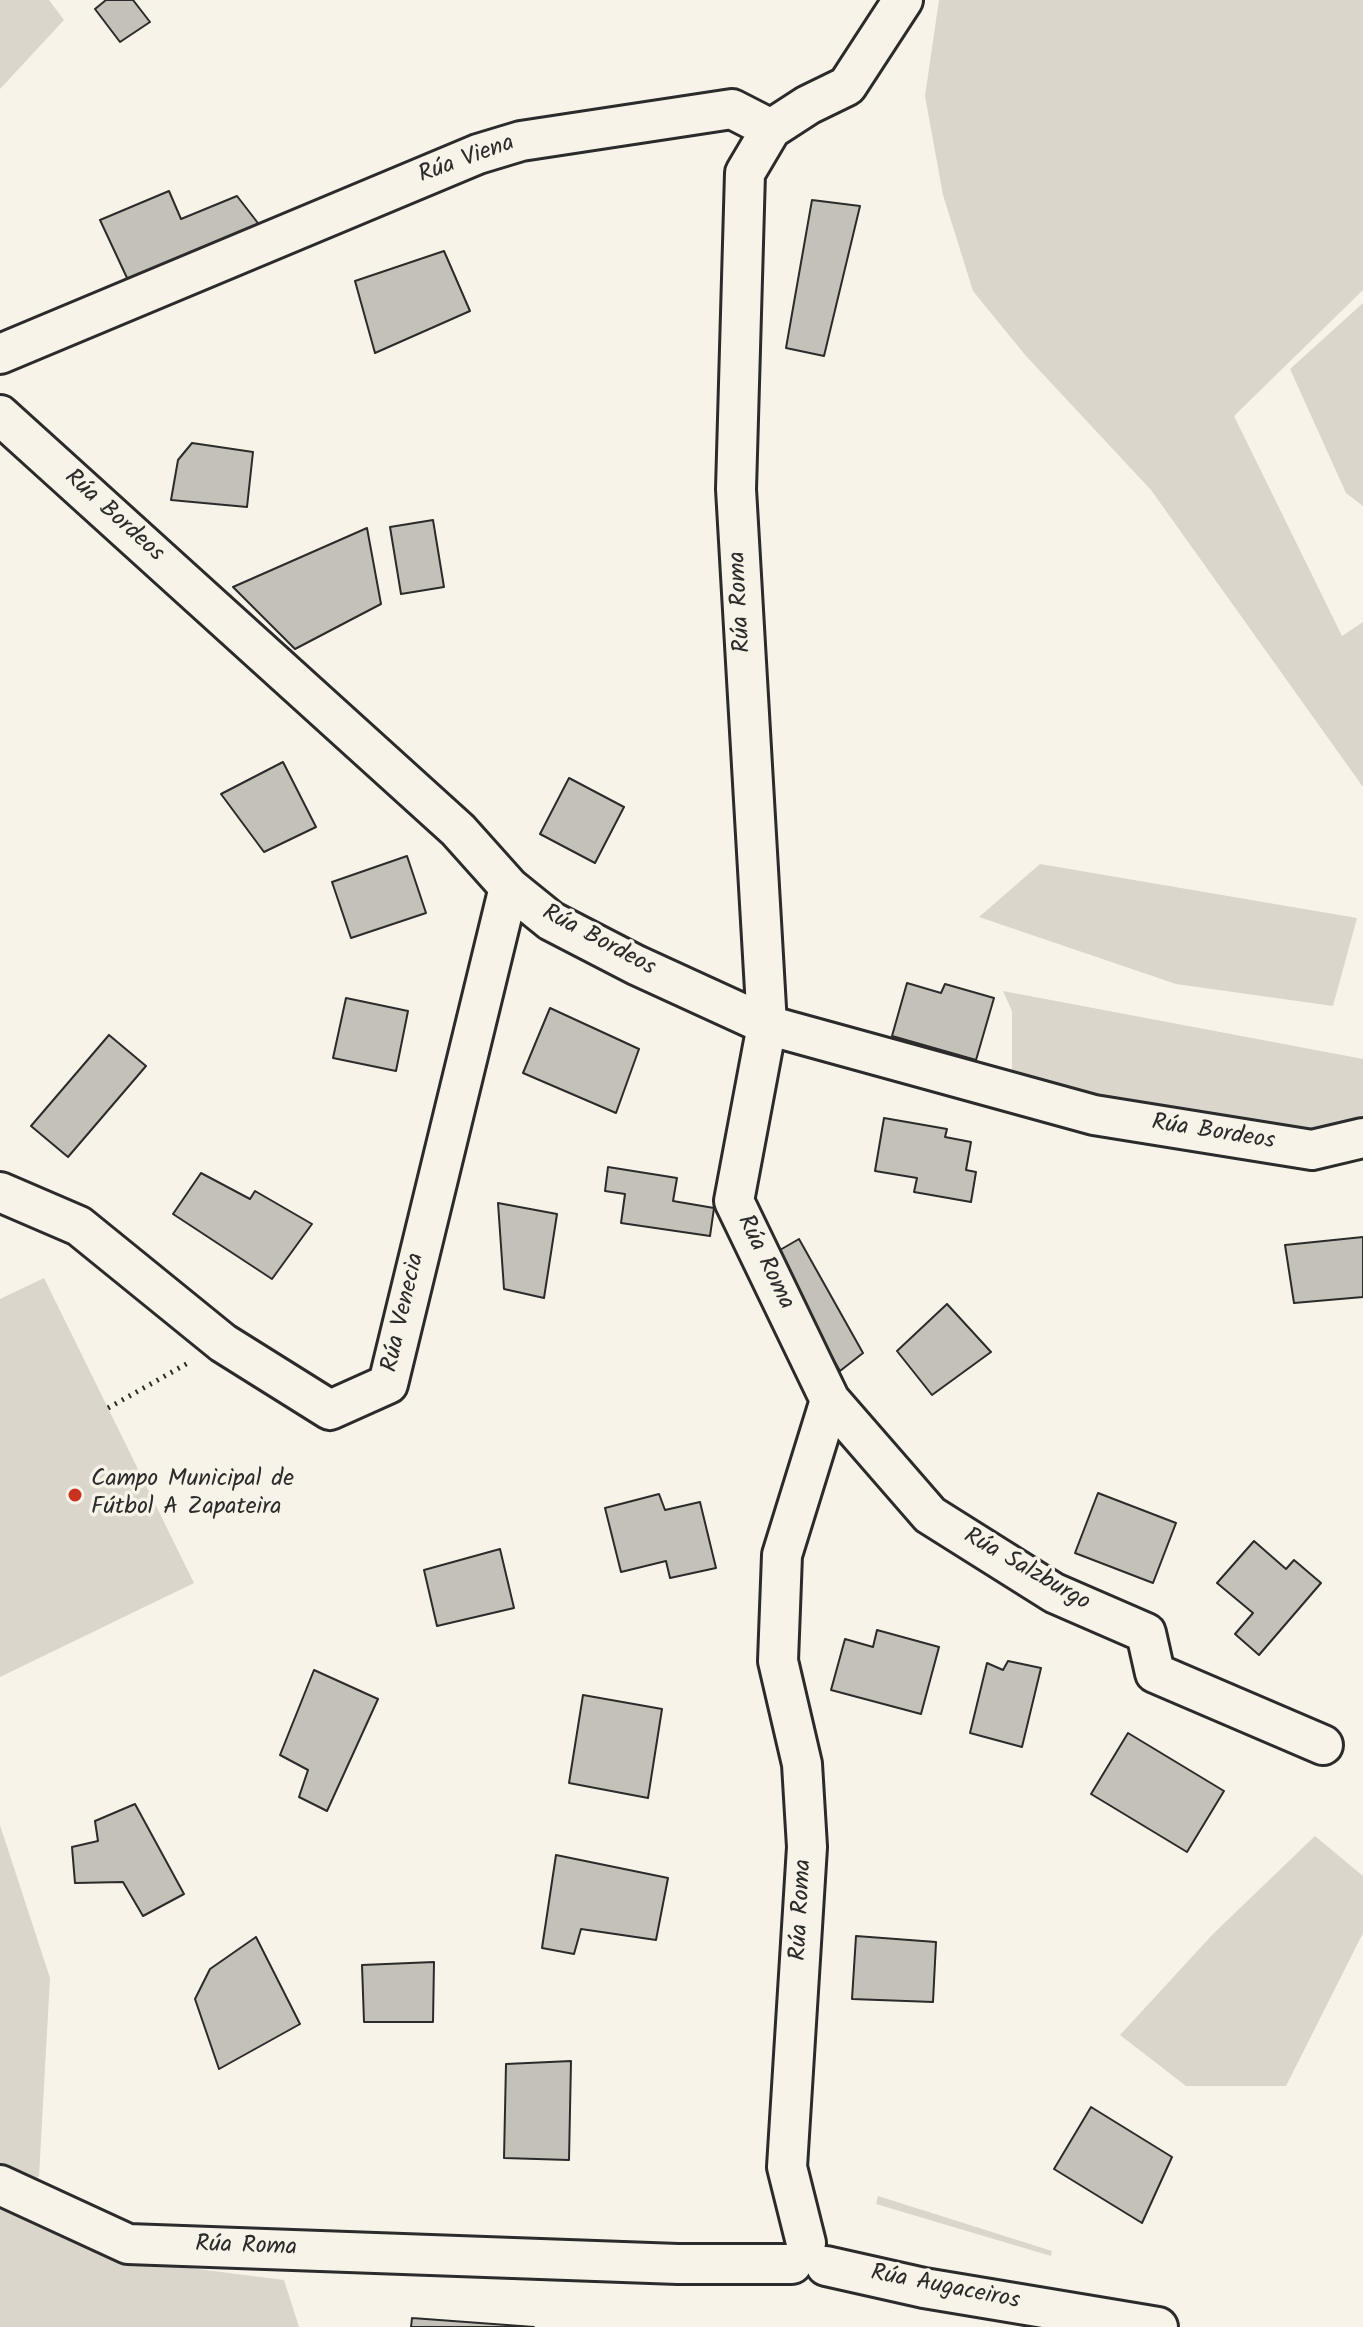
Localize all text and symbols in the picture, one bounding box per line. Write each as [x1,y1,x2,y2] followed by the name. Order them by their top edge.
[415,130,519,192] street label: Rúa Viena
[57,465,169,569] street label: Rúa Bordeos
[725,550,759,654] street label: Rúa Roma
[536,900,660,984] street label: Rúa Bordeos
[1149,1110,1277,1158] street label: Rúa Bordeos
[729,1211,799,1315] street label: Rúa Roma
[377,1251,433,1375] street label: Rúa Venecia
[91,1467,294,1523] place label: Campo Municipal de Fútbol A Zapateira
[66,1486,84,1504] marker: Campo Municipal de Fútbol A Zapateira
[958,1523,1094,1619] street label: Rúa Salzburgo
[786,1858,820,1962] street label: Rúa Roma
[195,2232,297,2264] street label: Rúa Roma
[868,2260,1022,2318] street label: Rúa Augaceiros

